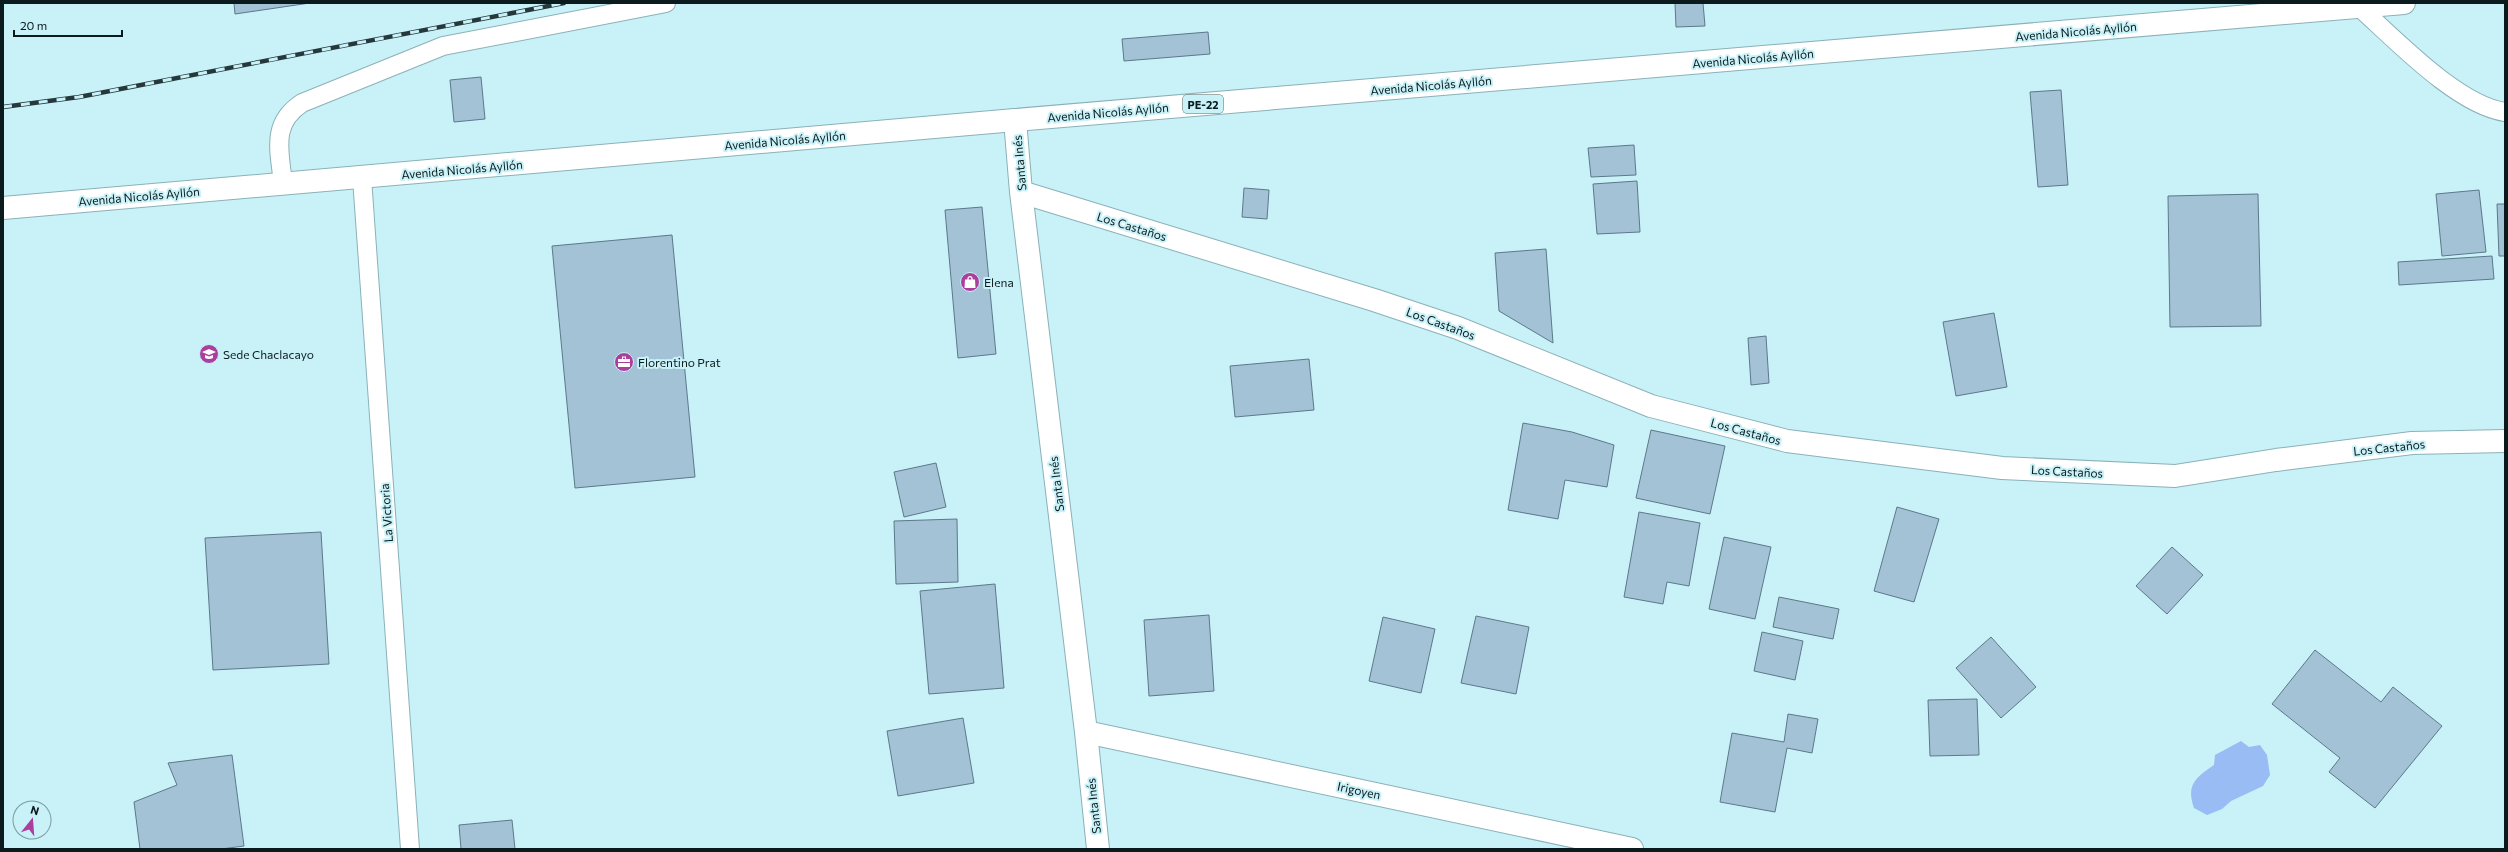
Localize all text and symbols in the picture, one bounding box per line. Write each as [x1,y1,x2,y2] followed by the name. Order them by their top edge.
[14,12,122,38] scale bar
[20,18,47,32] text: 20 m
[2015,19,2137,43] street label: Avenida Nicolás Ayllón
[1692,46,1814,70] street label: Avenida Nicolás Ayllón
[1370,73,1492,97] street label: Avenida Nicolás Ayllón
[1183,95,1223,113] road number: PE-22
[1047,100,1169,124] street label: Avenida Nicolás Ayllón
[724,128,846,152] street label: Avenida Nicolás Ayllón
[1010,135,1028,191] street label: Santa Inés
[401,157,523,181] street label: Avenida Nicolás Ayllón
[78,184,200,208] street label: Avenida Nicolás Ayllón
[1095,209,1169,243] street label: Los Castaños
[959,271,981,293] shop icon: Elena
[984,275,1014,289] place label: Elena
[1405,304,1477,342] street label: Los Castaños
[198,343,220,365] school or university icon: Sede Chaclacayo
[223,347,314,361] place label: Sede Chaclacayo
[613,351,635,373] office icon: Florentino Prat
[638,355,721,369] place label: Florentino Prat
[1709,415,1783,447] street label: Los Castaños
[2352,436,2426,458] street label: Los Castaños
[1046,455,1066,513] street label: Santa Inés
[2031,462,2103,480] street label: Los Castaños
[377,483,395,543] street label: La Victoria
[1083,778,1103,834] street label: Santa Inés
[1336,779,1382,801] street label: Irigoyen
[12,800,52,840] north arrow
[29,803,41,817] text: N

